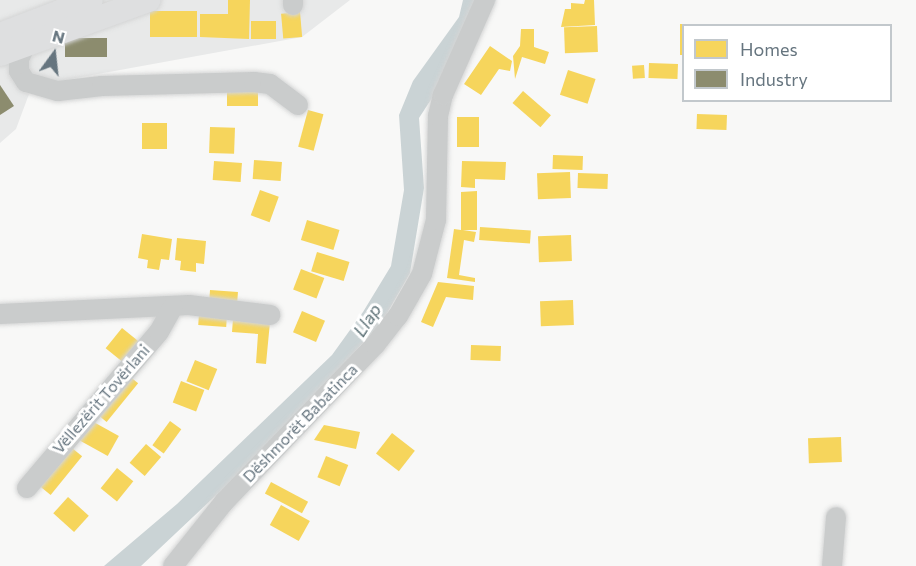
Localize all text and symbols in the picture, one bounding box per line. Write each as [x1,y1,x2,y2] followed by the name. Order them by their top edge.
[24,24,84,84] north arrow
[682,24,892,102] legend
[51,25,67,47] text: N
[740,38,798,60] text: Homes
[740,68,808,90] text: Industry
[348,299,386,341] water label: Llap
[48,341,154,457] street label: Vëllezërit Tovërlani
[239,360,361,486] street label: Dëshmorët Babatinca

